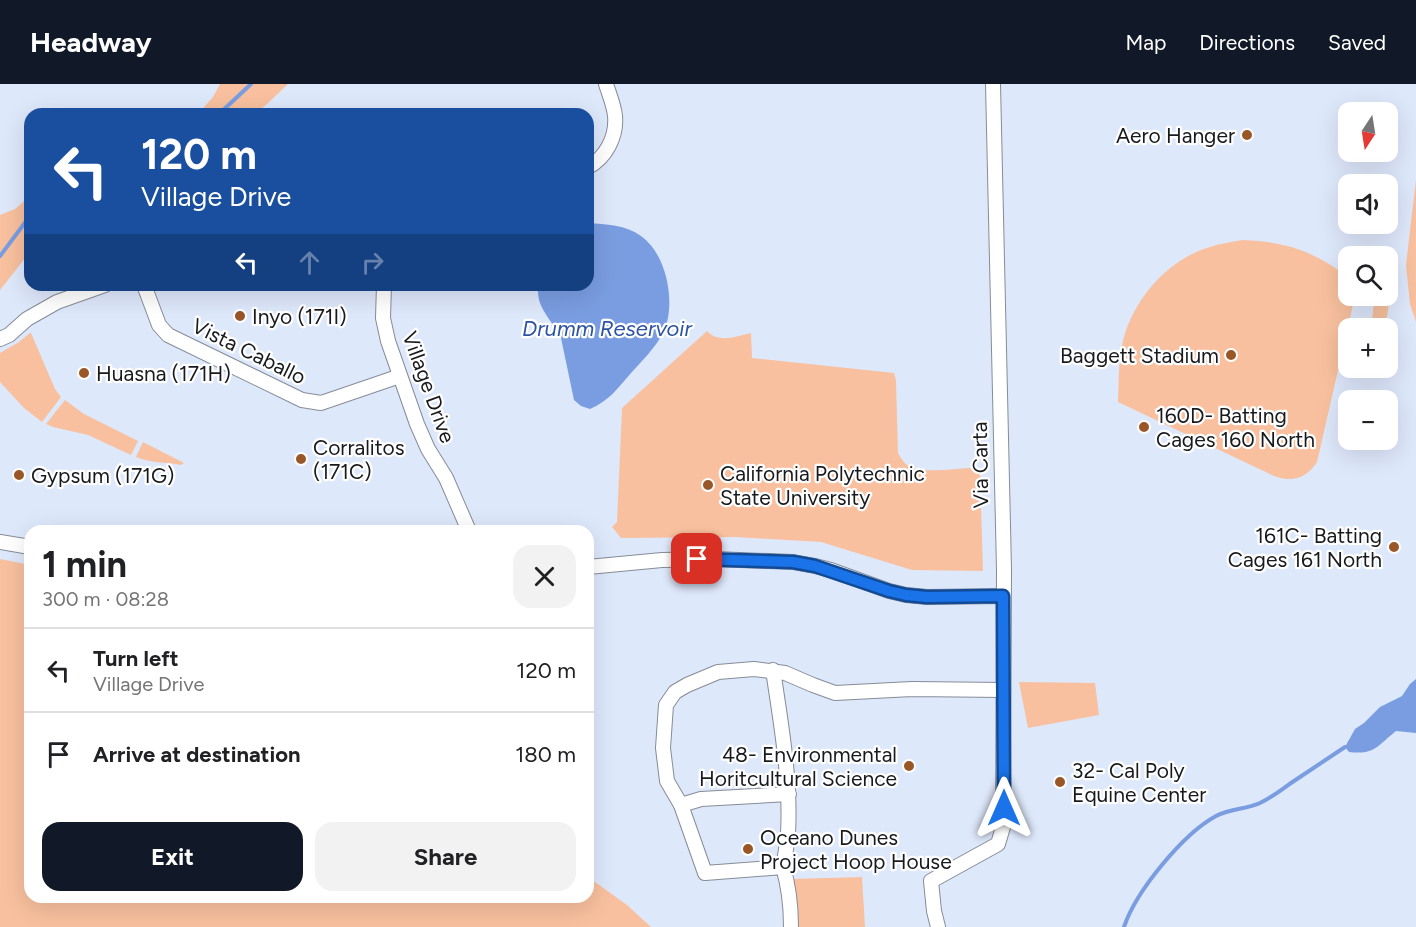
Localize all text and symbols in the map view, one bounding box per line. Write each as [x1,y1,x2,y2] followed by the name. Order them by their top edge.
[30,25,152,59] text: Headway
[1125,30,1166,55] text: Map
[1199,30,1295,55] text: Directions
[1328,30,1386,55] text: Saved
[1338,102,1398,162] north arrow
[1338,102,1398,450] map controls
[1116,123,1235,148] place label: Aero Hanger
[1240,128,1254,142] marker: Aero Hanger
[141,129,257,180] text: 120 m
[42,132,120,210] icon: left
[1338,174,1398,234] button: sound
[141,180,291,213] text: Village Drive
[230,246,263,279] icon: left
[293,246,326,279] icon: ahead
[356,246,389,279] icon: right
[1338,246,1398,306] button: search
[252,304,347,329] place label: Inyo (171I)
[233,309,247,323] marker: Inyo (171I)
[188,313,310,389] street label: Vista Caballo
[522,315,694,342] water label: Drumm Reservoir
[1338,318,1398,378] button: +
[397,328,461,446] street label: Village Drive
[1060,343,1219,368] place label: Baggett Stadium
[1224,348,1238,362] marker: Baggett Stadium
[96,361,231,386] place label: Huasna (171H)
[77,366,91,380] marker: Huasna (171H)
[1338,390,1398,450] button: −
[1156,403,1315,452] place label: 160D- Batting Cages 160 North
[1137,420,1151,434] marker: 160D- Batting Cages 160 North
[967,421,993,509] street label: Via Carta
[313,435,405,484] place label: Corralitos (171C)
[294,452,308,466] marker: Corralitos (171C)
[720,461,925,510] place label: California Polytechnic State University
[31,463,174,488] place label: Gypsum (171G)
[12,468,26,482] marker: Gypsum (171G)
[701,478,715,492] marker: California Polytechnic State University
[1228,523,1382,572] place label: 161C- Batting Cages 161 North
[671,533,722,584] pin
[1387,540,1401,554] marker: 161C- Batting Cages 161 North
[680,542,713,575] icon: arrive
[42,543,127,586] text: 1 min
[513,545,576,608] button: close
[42,587,169,611] text: 300 m · 08:28
[93,645,179,672] text: Turn left
[42,654,75,687] icon: left
[516,657,576,684] text: 120 m
[93,672,204,696] text: Village Drive
[42,738,75,771] icon: arrive
[93,741,301,768] text: Arrive at destination
[515,741,576,768] text: 180 m
[699,742,897,791] place label: 48- Environmental Horitcultural Science
[1072,758,1206,807] place label: 32- Cal Poly Equine Center
[902,759,916,773] marker: 48- Environmental Horitcultural Science
[1053,775,1067,789] marker: 32- Cal Poly Equine Center
[972,776,1036,840] position arrow
[42,822,303,891] button: Exit
[315,822,576,891] button: Share
[760,825,952,874] place label: Oceano Dunes Project Hoop House
[741,842,755,856] marker: Oceano Dunes Project Hoop House

